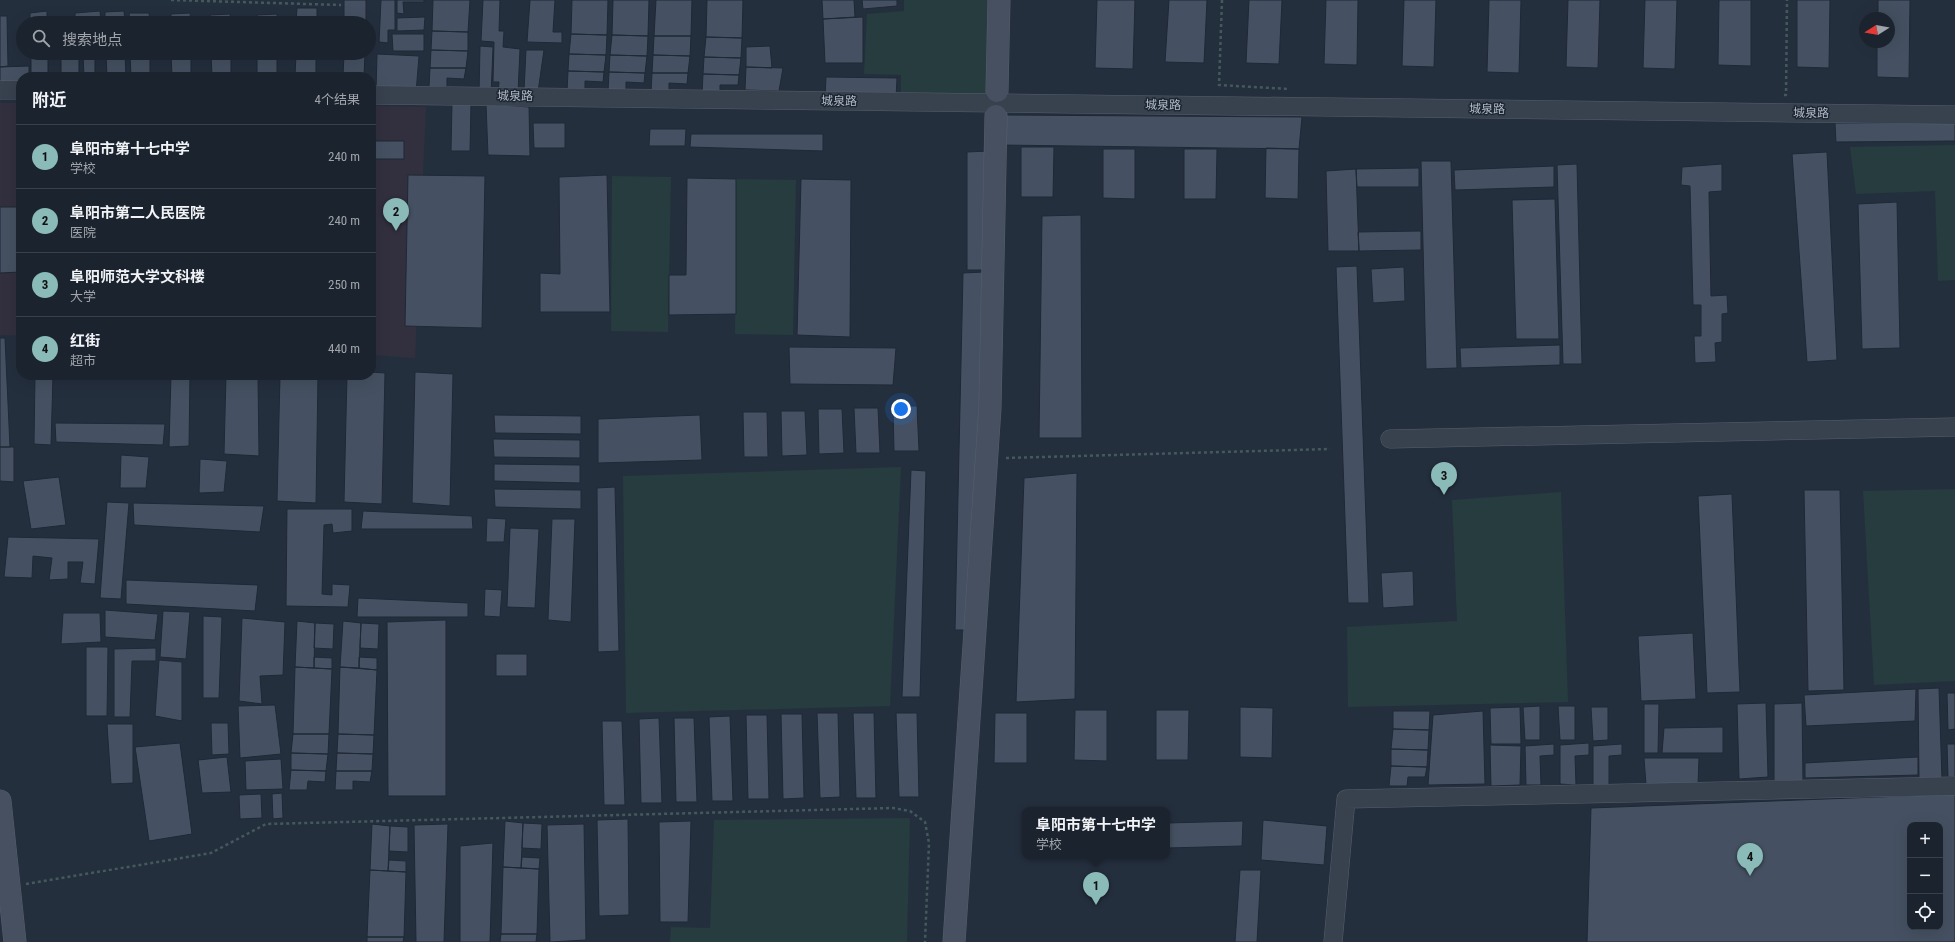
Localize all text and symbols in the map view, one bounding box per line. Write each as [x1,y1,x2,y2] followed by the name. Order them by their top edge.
[1859,12,1895,48] north arrow
[16,16,376,60] search box
[30,27,52,49] icon: search
[62,31,122,49] text: 搜索地点
[497,89,533,103] street label: 城泉路
[32,90,66,110] text: 附近
[315,92,360,107] text: 4个结果
[821,94,857,108] street label: 城泉路
[1145,98,1181,112] street label: 城泉路
[1469,102,1505,116] street label: 城泉路
[1793,106,1829,120] street label: 城泉路
[70,140,190,158] text: 阜阳市第十七中学
[42,149,48,164] text: 1
[328,149,360,164] text: 240 m
[70,161,96,176] text: 学校
[383,198,409,231] pin: 2
[70,204,205,222] text: 阜阳市第二人民医院
[42,213,48,228] text: 2
[328,213,360,228] text: 240 m
[70,225,96,240] text: 医院
[70,268,205,286] text: 阜阳师范大学文科楼
[42,277,48,292] text: 3
[328,277,360,292] text: 250 m
[70,289,96,304] text: 大学
[70,332,100,350] text: 红街
[42,341,48,356] text: 4
[328,341,360,356] text: 440 m
[70,353,96,368] text: 超市
[891,399,911,419] your location
[1431,462,1457,495] pin: 3
[1022,807,1170,859] popup
[1036,816,1156,834] text: 阜阳市第十七中学
[1907,822,1943,930] map controls
[1907,822,1943,858] button: +
[1036,837,1062,852] text: 学校
[1737,843,1763,876] pin: 4
[1907,858,1943,894] button: −
[1083,872,1109,905] pin: 1
[1907,894,1943,930] button: locate

